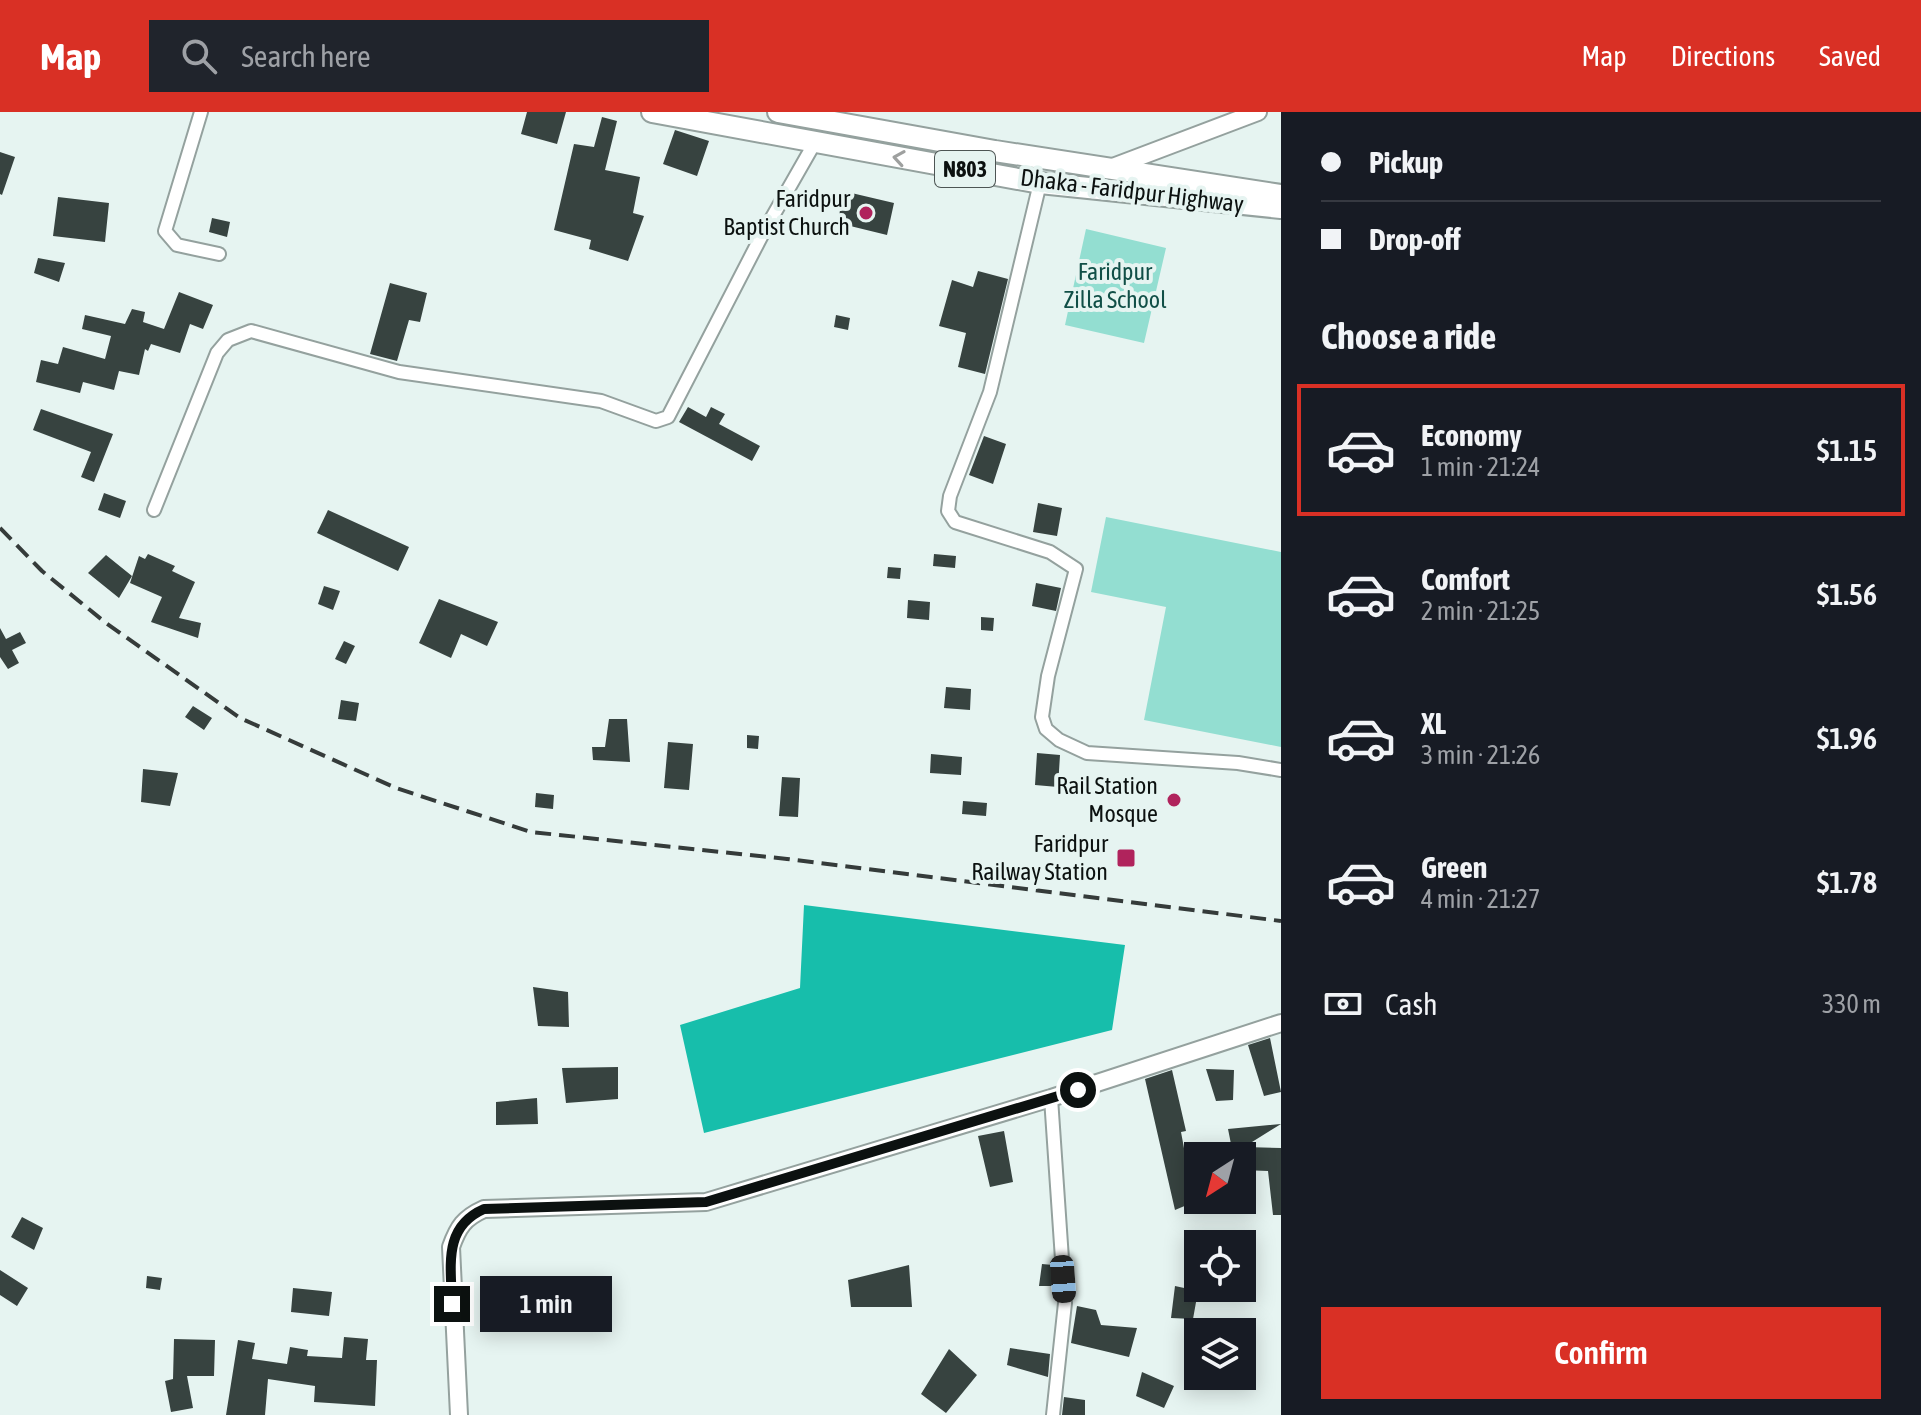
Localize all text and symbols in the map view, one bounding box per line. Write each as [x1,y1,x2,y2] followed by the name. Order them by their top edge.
[149,20,709,92] search box
[177,34,221,78] icon: search
[40,35,101,78] text: Map
[241,39,371,73] text: Search here
[1582,40,1627,72] text: Map
[1671,40,1775,72] text: Directions
[1819,40,1881,72] text: Saved
[1369,145,1443,179] text: Pickup
[892,150,905,167] one-way arrow
[935,151,995,187] road number: N803
[1019,163,1245,218] street label: Dhaka - Faridpur Highway
[723,185,851,240] place label: Faridpur Baptist Church
[857,204,875,222] marker: Faridpur Baptist Church
[1369,222,1461,256] text: Drop-off
[1063,258,1167,313] park label: Faridpur Zilla School
[1321,315,1496,357] text: Choose a ride
[1325,414,1397,486] icon: car
[1421,418,1522,452] text: Economy
[1817,433,1877,467] text: $1.15
[1421,452,1540,482] text: 1 min · 21:24
[1325,558,1397,630] icon: car
[1421,562,1510,596] text: Comfort
[1817,577,1877,611] text: $1.56
[1421,596,1540,626] text: 2 min · 21:25
[1325,702,1397,774] icon: car
[1421,706,1446,740] text: XL
[1817,721,1877,755] text: $1.96
[1421,740,1540,770] text: 3 min · 21:26
[1056,772,1158,827] place label: Rail Station Mosque
[1165,791,1183,809] marker: Rail Station Mosque
[971,830,1109,885] place label: Faridpur Railway Station
[1325,846,1397,918] icon: car
[1115,847,1137,869] marker: Faridpur Railway Station
[1421,850,1487,884] text: Green
[1817,865,1877,899] text: $1.78
[1421,884,1540,914] text: 4 min · 21:27
[1321,982,1365,1026] icon: cash
[1385,987,1438,1021] text: Cash
[1822,989,1881,1019] text: 330 m
[1060,1072,1096,1108] route start
[1184,1142,1256,1214] north arrow
[1184,1142,1256,1390] map controls
[1184,1230,1256,1302] button: locate
[1049,1254,1077,1304] car
[480,1276,612,1332] callout: 1 min
[434,1286,470,1322] route end
[519,1289,573,1319] text: 1 min
[1321,1307,1881,1399] button: Confirm
[1184,1318,1256,1390] button: layers

